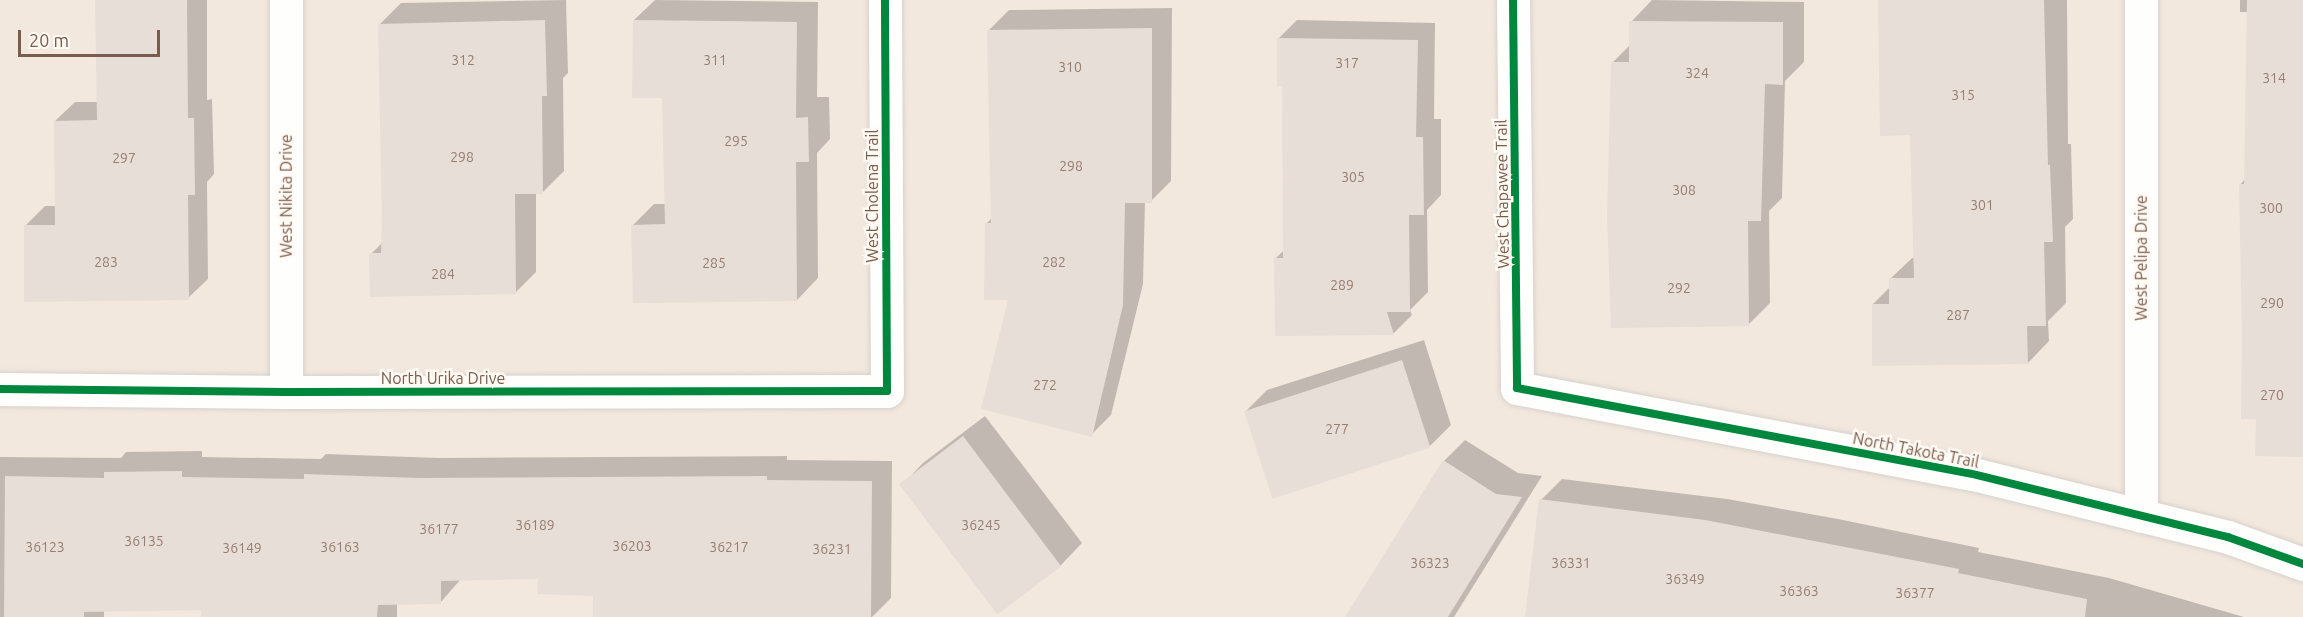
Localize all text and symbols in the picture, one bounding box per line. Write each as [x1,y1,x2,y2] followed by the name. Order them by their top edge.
[21,18,164,56] scale bar
[29,30,69,50] text: 20 m
[451,52,475,68] house number: 312
[703,52,727,68] house number: 311
[1335,55,1359,71] house number: 317
[1058,59,1082,75] house number: 310
[1685,65,1709,81] house number: 324
[2262,70,2286,86] house number: 314
[1951,87,1975,103] house number: 315
[1491,119,1513,269] street label: West Chapawee Trail
[862,129,882,263] street label: West Cholena Trail
[724,133,748,149] house number: 295
[276,134,296,258] street label: West Nikita Drive
[450,149,474,165] house number: 298
[112,150,136,166] house number: 297
[1059,158,1083,174] house number: 298
[1341,169,1365,185] house number: 305
[1672,182,1696,198] house number: 308
[2131,195,2151,321] street label: West Pelipa Drive
[1970,197,1994,213] house number: 301
[2259,200,2283,216] house number: 300
[94,254,118,270] house number: 283
[1042,254,1066,270] house number: 282
[702,255,726,271] house number: 285
[431,266,455,282] house number: 284
[1330,277,1354,293] house number: 289
[1667,280,1691,296] house number: 292
[2260,295,2284,311] house number: 290
[1946,307,1970,323] house number: 287
[381,368,505,388] street label: North Urika Drive
[1033,377,1057,393] house number: 272
[2260,387,2284,403] house number: 270
[1325,421,1349,437] house number: 277
[1851,428,1981,472] street label: North Takota Trail
[515,517,555,533] house number: 36189
[961,517,1001,533] house number: 36245
[419,521,459,537] house number: 36177
[124,533,164,549] house number: 36135
[612,538,652,554] house number: 36203
[25,539,65,555] house number: 36123
[320,539,360,555] house number: 36163
[709,539,749,555] house number: 36217
[222,540,262,556] house number: 36149
[812,541,852,557] house number: 36231
[1410,555,1450,571] house number: 36323
[1551,555,1591,571] house number: 36331
[1665,571,1705,587] house number: 36349
[1779,583,1819,599] house number: 36363
[1895,585,1935,601] house number: 36377

